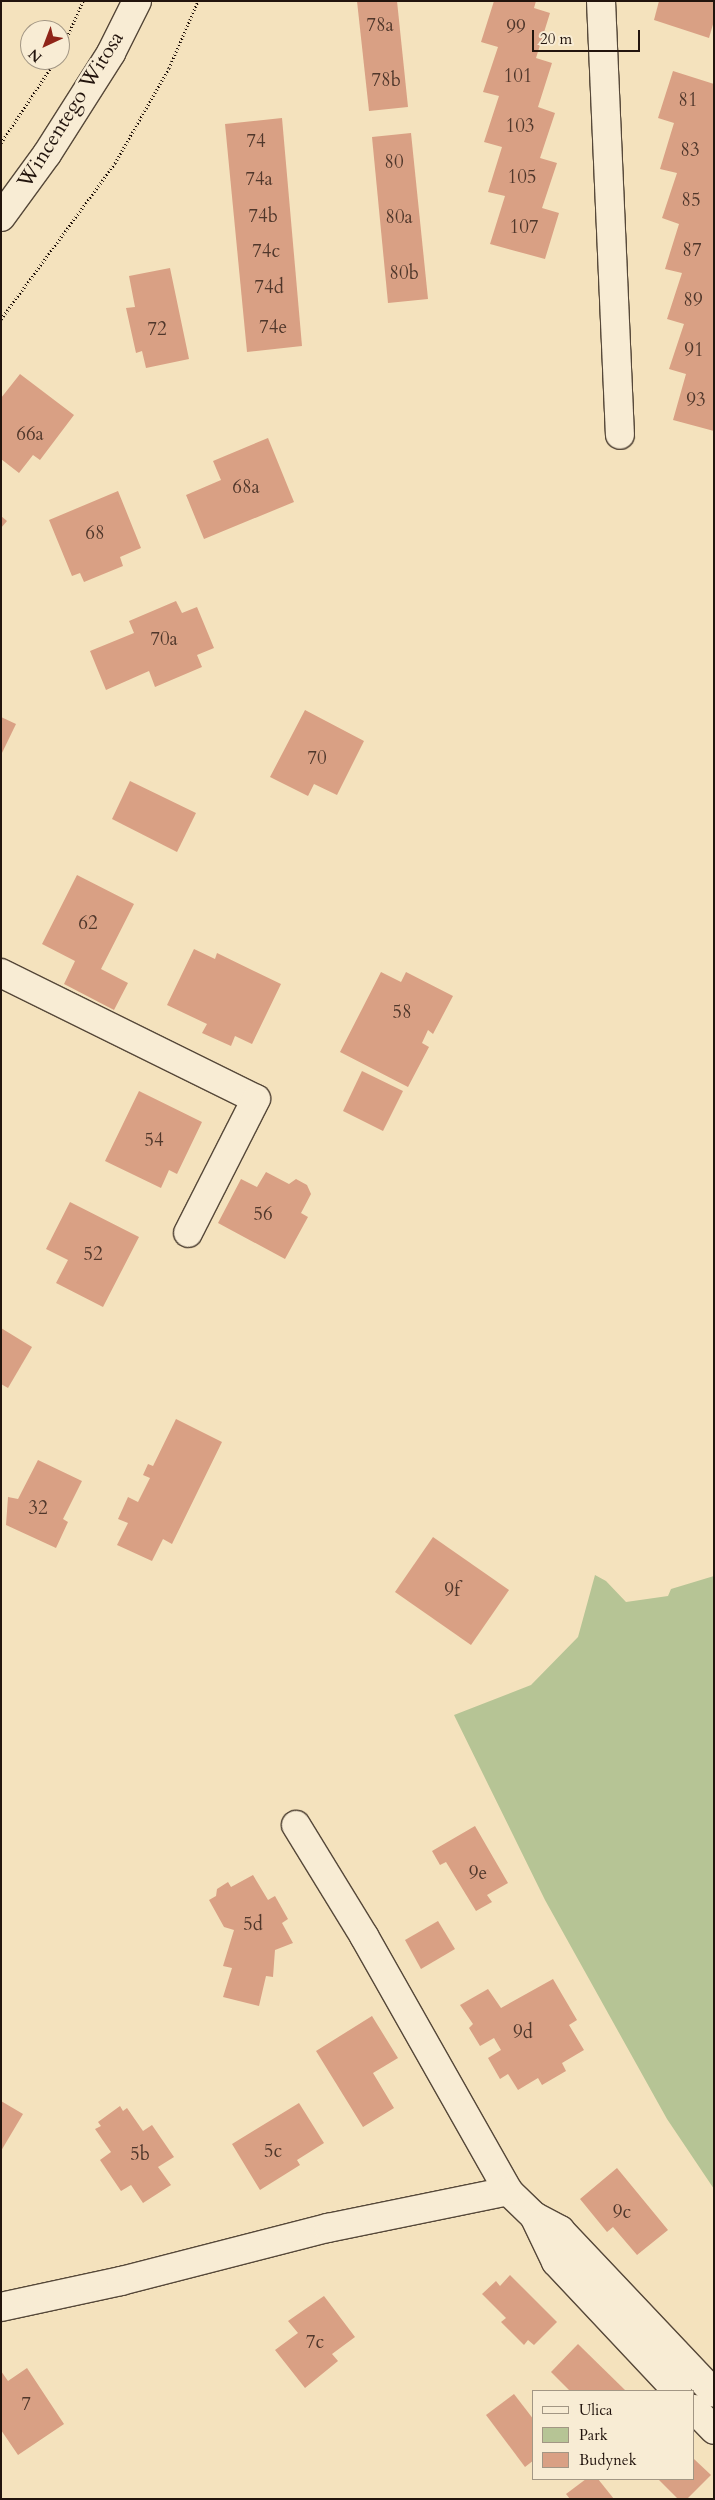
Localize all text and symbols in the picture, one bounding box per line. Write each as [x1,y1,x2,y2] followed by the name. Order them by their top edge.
[366,15,394,37] house number: 78a
[506,17,526,39] house number: 99
[20,20,70,70] north arrow
[535,20,642,52] scale bar
[13,27,129,193] street label: Wincentego Witosa
[540,29,572,49] text: 20 m
[24,45,46,67] text: N
[503,66,533,88] house number: 101
[371,70,401,92] house number: 78b
[678,90,698,112] house number: 81
[505,116,535,138] house number: 103
[246,131,266,153] house number: 74
[680,140,700,162] house number: 83
[384,152,404,174] house number: 80
[507,167,537,189] house number: 105
[245,169,273,191] house number: 74a
[681,190,701,212] house number: 85
[248,206,278,228] house number: 74b
[385,207,413,229] house number: 80a
[509,217,539,239] house number: 107
[682,240,702,262] house number: 87
[252,241,280,263] house number: 74c
[389,263,419,285] house number: 80b
[254,277,284,299] house number: 74d
[683,290,703,312] house number: 89
[259,317,287,339] house number: 74e
[147,319,167,341] house number: 72
[684,340,704,362] house number: 91
[686,390,706,412] house number: 93
[16,424,44,446] house number: 66a
[232,477,260,499] house number: 68a
[85,523,105,545] house number: 68
[150,629,178,651] house number: 70a
[307,748,327,770] house number: 70
[78,913,98,935] house number: 62
[392,1002,412,1024] house number: 58
[144,1130,164,1152] house number: 54
[253,1204,273,1226] house number: 56
[83,1244,103,1266] house number: 52
[28,1498,48,1520] house number: 32
[444,1580,460,1602] house number: 9f
[469,1863,487,1885] house number: 9e
[243,1914,263,1936] house number: 5d
[513,2022,533,2044] house number: 9d
[264,2141,282,2163] house number: 5c
[130,2144,150,2166] house number: 5b
[613,2202,631,2224] house number: 9c
[306,2332,324,2354] house number: 7c
[532,2390,695,2480] legend
[21,2394,31,2416] house number: 7
[579,2400,613,2420] text: Ulica
[579,2425,608,2445] text: Park
[579,2450,637,2470] text: Budynek

